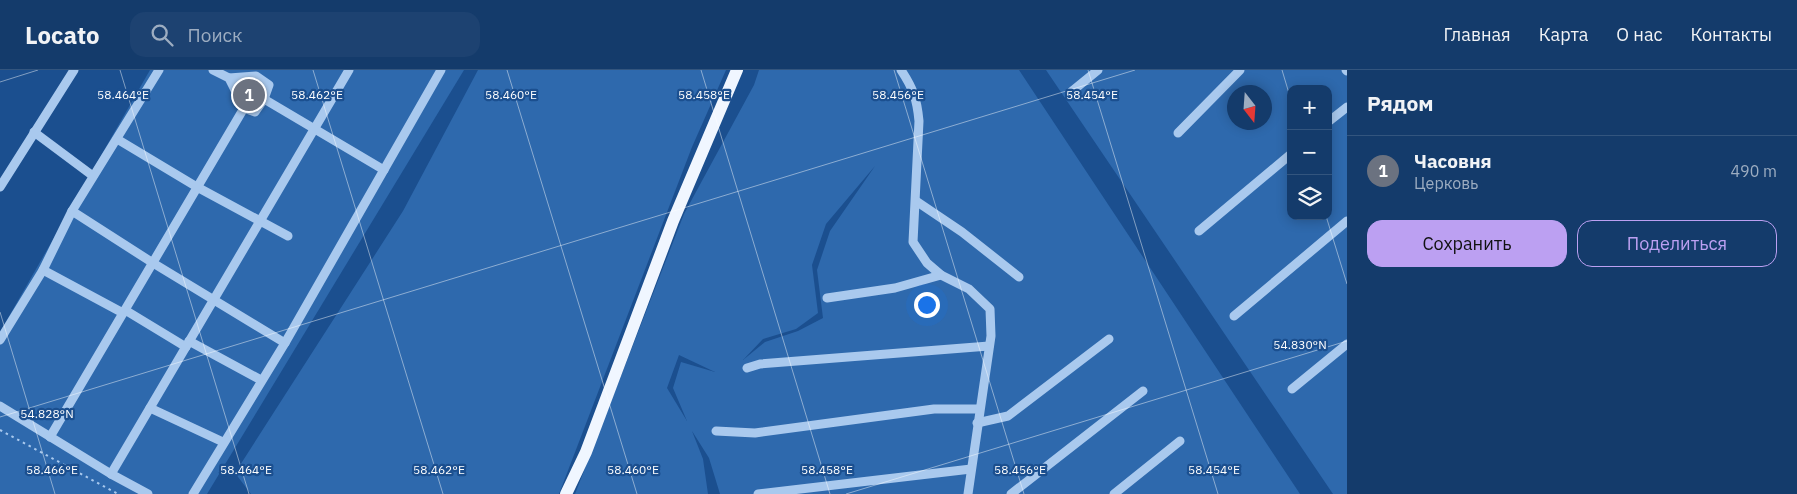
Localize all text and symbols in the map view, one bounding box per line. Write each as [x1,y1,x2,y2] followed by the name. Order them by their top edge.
[130,12,480,57] search box
[25,19,100,51] text: Locato
[148,21,176,49] icon: search
[188,23,243,47] text: Поиск
[1443,23,1511,46] text: Главная
[1539,23,1588,46] text: Карта
[1616,23,1663,46] text: О нас
[1691,23,1772,46] text: Контакты
[233,76,265,114] pin: 1
[1227,85,1272,130] north arrow
[1287,85,1332,220] map controls
[1287,85,1332,130] button: +
[97,87,149,102] text: 58.464°E
[291,87,343,102] text: 58.462°E
[485,87,537,102] text: 58.460°E
[678,87,730,102] text: 58.458°E
[872,87,924,102] text: 58.456°E
[1066,87,1118,102] text: 58.454°E
[1367,89,1434,117] text: Рядом
[1287,130,1332,175] button: −
[1414,149,1492,173] text: Часовня
[1378,161,1388,181] text: 1
[1730,161,1777,181] text: 490 m
[1414,173,1478,193] text: Церковь
[1287,175,1332,220] button: layers
[1367,220,1567,267] button: Сохранить
[1577,220,1777,267] button: Поделиться
[914,292,940,318] your location
[1273,337,1327,352] text: 54.830°N
[20,406,74,421] text: 54.828°N
[26,462,78,477] text: 58.466°E
[220,462,272,477] text: 58.464°E
[413,462,465,477] text: 58.462°E
[607,462,659,477] text: 58.460°E
[801,462,853,477] text: 58.458°E
[994,462,1046,477] text: 58.456°E
[1188,462,1240,477] text: 58.454°E

